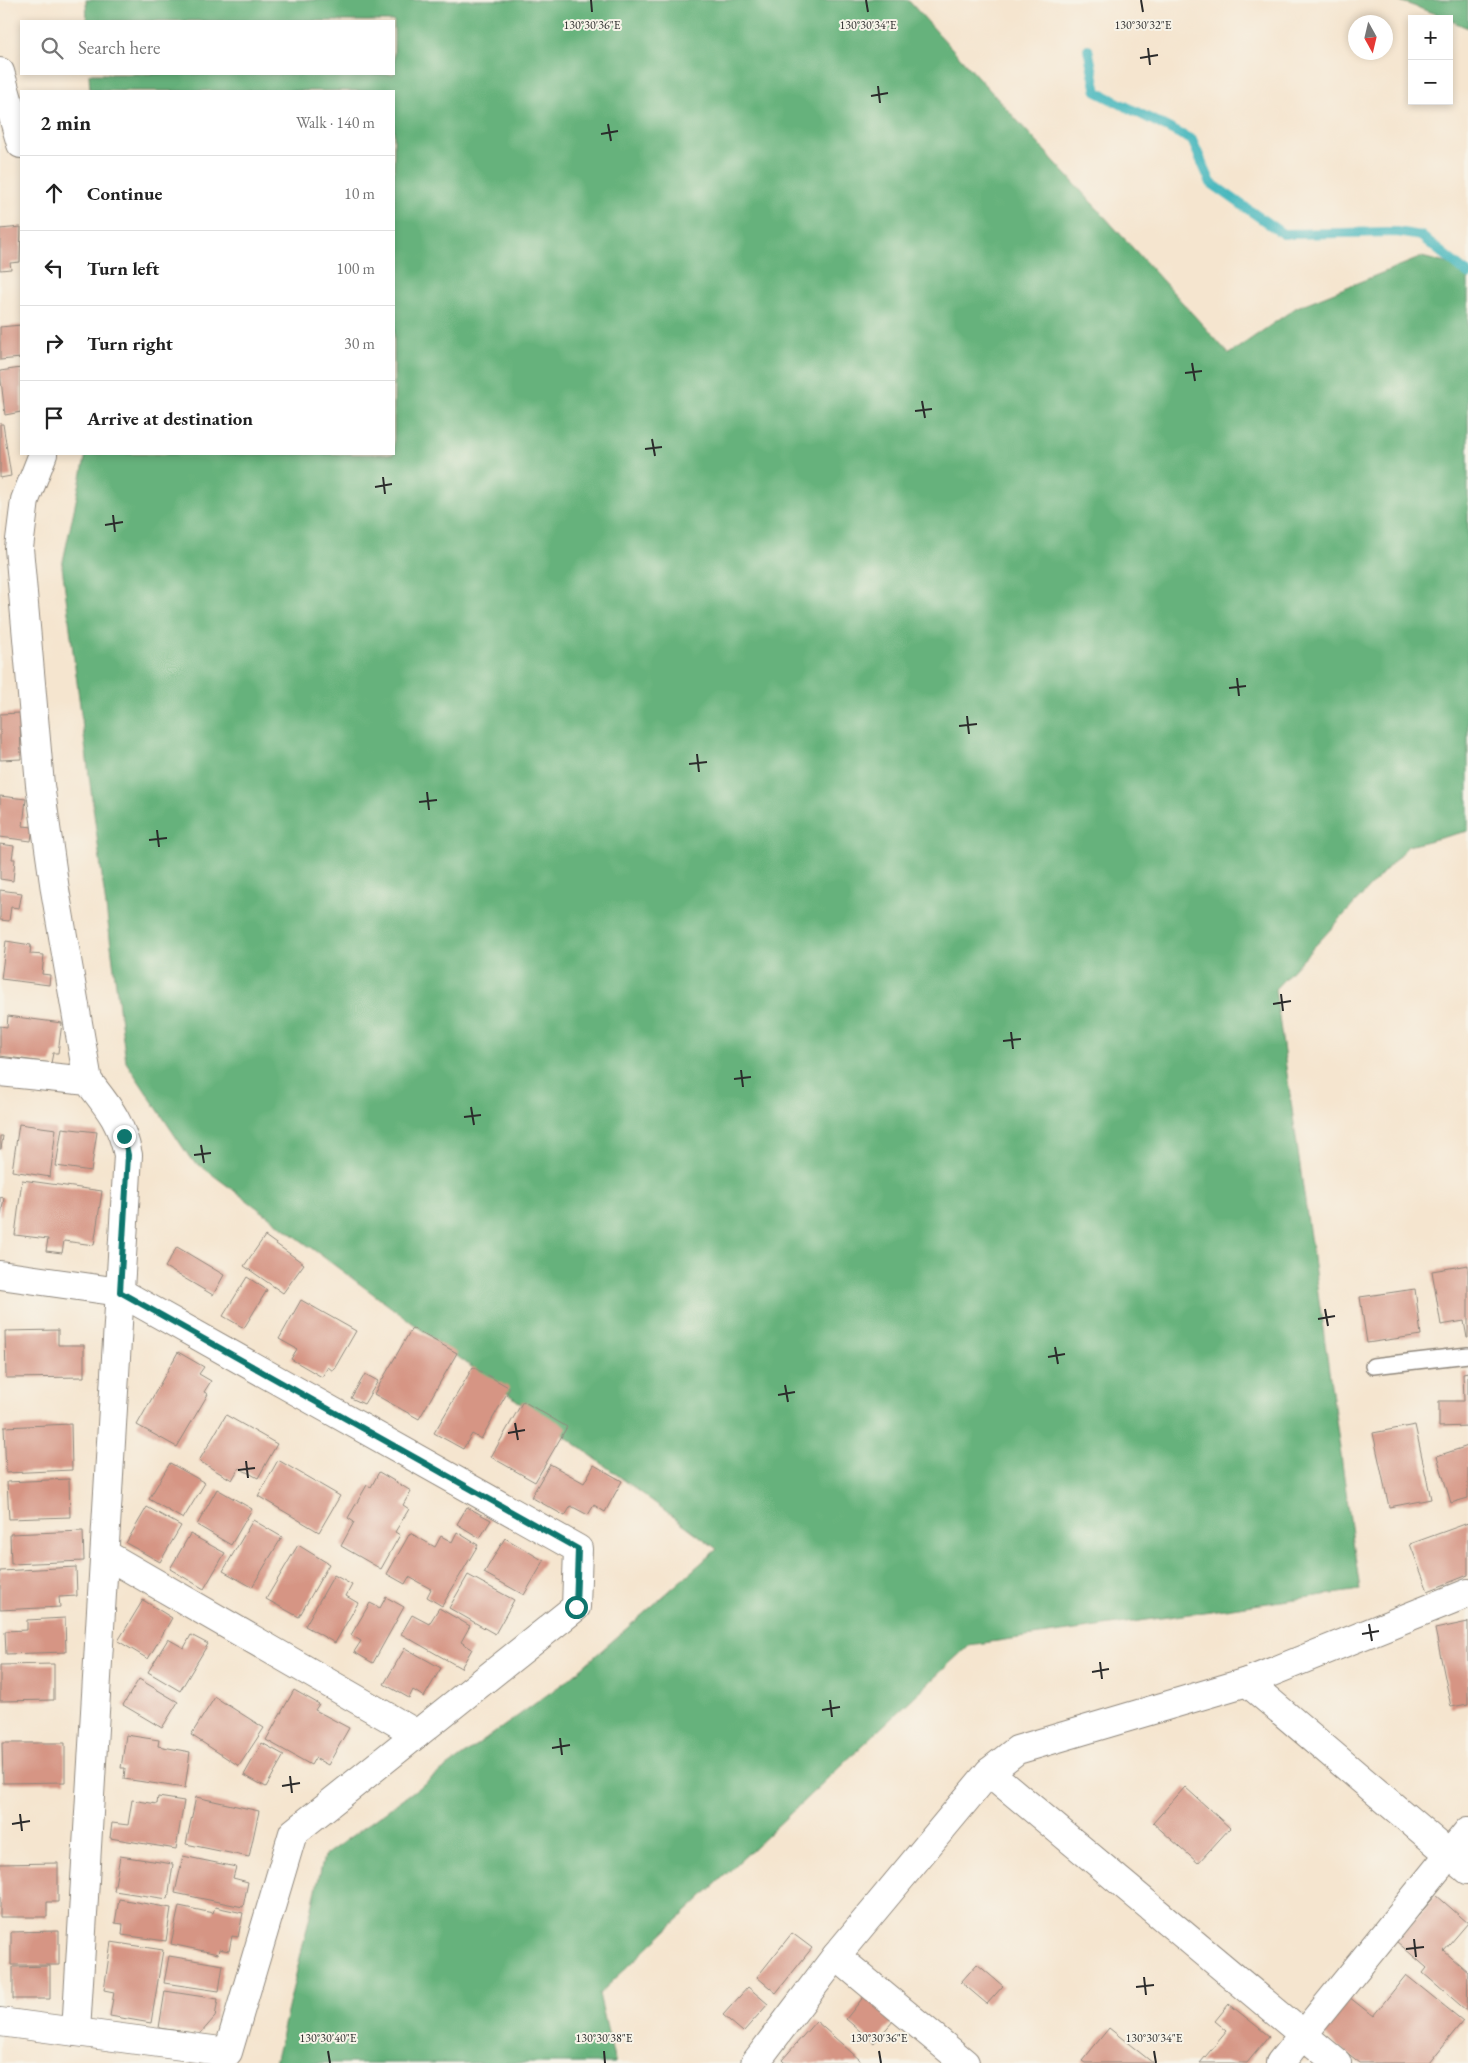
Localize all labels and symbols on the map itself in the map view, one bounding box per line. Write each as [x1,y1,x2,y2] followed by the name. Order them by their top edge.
[1348,15,1393,60] north arrow
[564,17,621,33] text: 130°30'36"E
[840,17,897,33] text: 130°30'34"E
[1115,17,1172,33] text: 130°30'32"E
[113,1125,136,1148] route end
[565,1596,588,1619] route start
[300,2030,357,2046] text: 130°30'40"E
[576,2030,633,2046] text: 130°30'38"E
[851,2030,908,2046] text: 130°30'36"E
[1126,2030,1183,2046] text: 130°30'34"E

